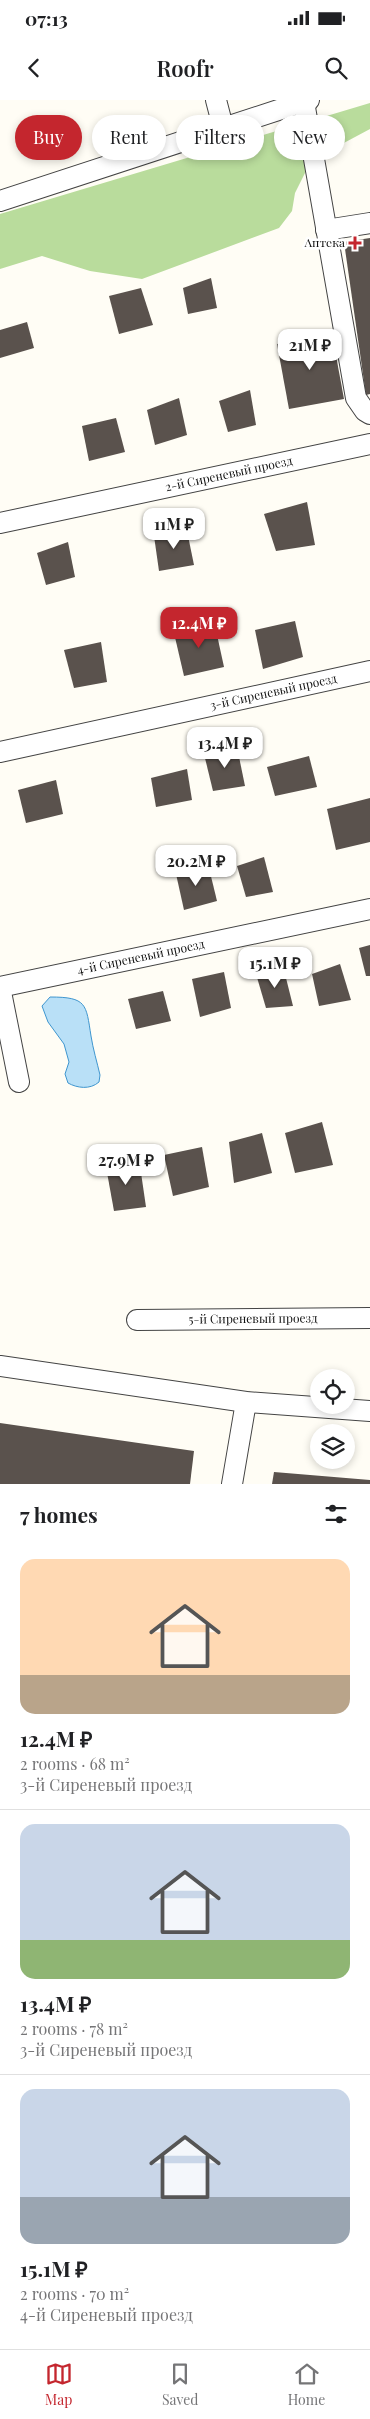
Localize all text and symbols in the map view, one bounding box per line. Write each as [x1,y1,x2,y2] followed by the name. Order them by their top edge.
[25,5,68,31] text: 07:13
[156,53,214,83] text: Roofr
[20,54,48,82] icon: back
[322,54,350,82] icon: search
[15,115,82,160] chip: Buy
[92,115,166,160] chip: Rent
[176,115,264,160] chip: Filters
[274,115,345,160] chip: New
[304,234,345,250] place label: Аптека
[349,237,361,249] marker: Аптека
[275,328,345,371] pin: 21M ₽
[289,334,331,355] text: 21M ₽
[164,452,294,495] street label: 2-й Сиреневый проезд
[139,508,209,550] pin: 11M ₽
[154,513,194,534] text: 11M ₽
[153,606,245,649] pin: 12.4M ₽
[171,612,227,633] text: 12.4M ₽
[208,669,339,713] street label: 3-й Сиреневый проезд
[179,726,271,769] pin: 13.4M ₽
[198,732,252,753] text: 13.4M ₽
[150,844,242,887] pin: 20.2M ₽
[166,850,226,871] text: 20.2M ₽
[76,935,207,978] street label: 4-й Сиреневый проезд
[229,946,321,989] pin: 15.1M ₽
[249,952,301,973] text: 15.1M ₽
[80,1144,172,1186] pin: 27.9M ₽
[98,1149,154,1170] text: 27.9M ₽
[188,1309,318,1327] street label: 5-й Сиреневый проезд
[310,1369,355,1469] map controls
[310,1369,355,1414] button: locate
[310,1424,355,1469] button: layers
[20,1500,98,1528] text: 7 homes
[322,1500,350,1528] icon: filters
[140,1591,230,1681] icon: home
[20,1724,92,1752] text: 12.4M ₽
[20,1753,130,1774] text: 2 rooms · 68 m²
[20,1774,192,1795] text: 3-й Сиреневый проезд
[140,1857,230,1947] icon: home
[20,1989,92,2017] text: 13.4M ₽
[20,2018,128,2039] text: 2 rooms · 78 m²
[20,2039,192,2060] text: 3-й Сиреневый проезд
[140,2122,230,2212] icon: home
[20,2254,88,2282] text: 15.1M ₽
[20,2283,129,2304] text: 2 rooms · 70 m²
[20,2304,193,2325] text: 4-й Сиреневый проезд
[45,2360,73,2409] tab: Map
[162,2360,198,2409] tab: Saved
[288,2360,325,2409] tab: Home

